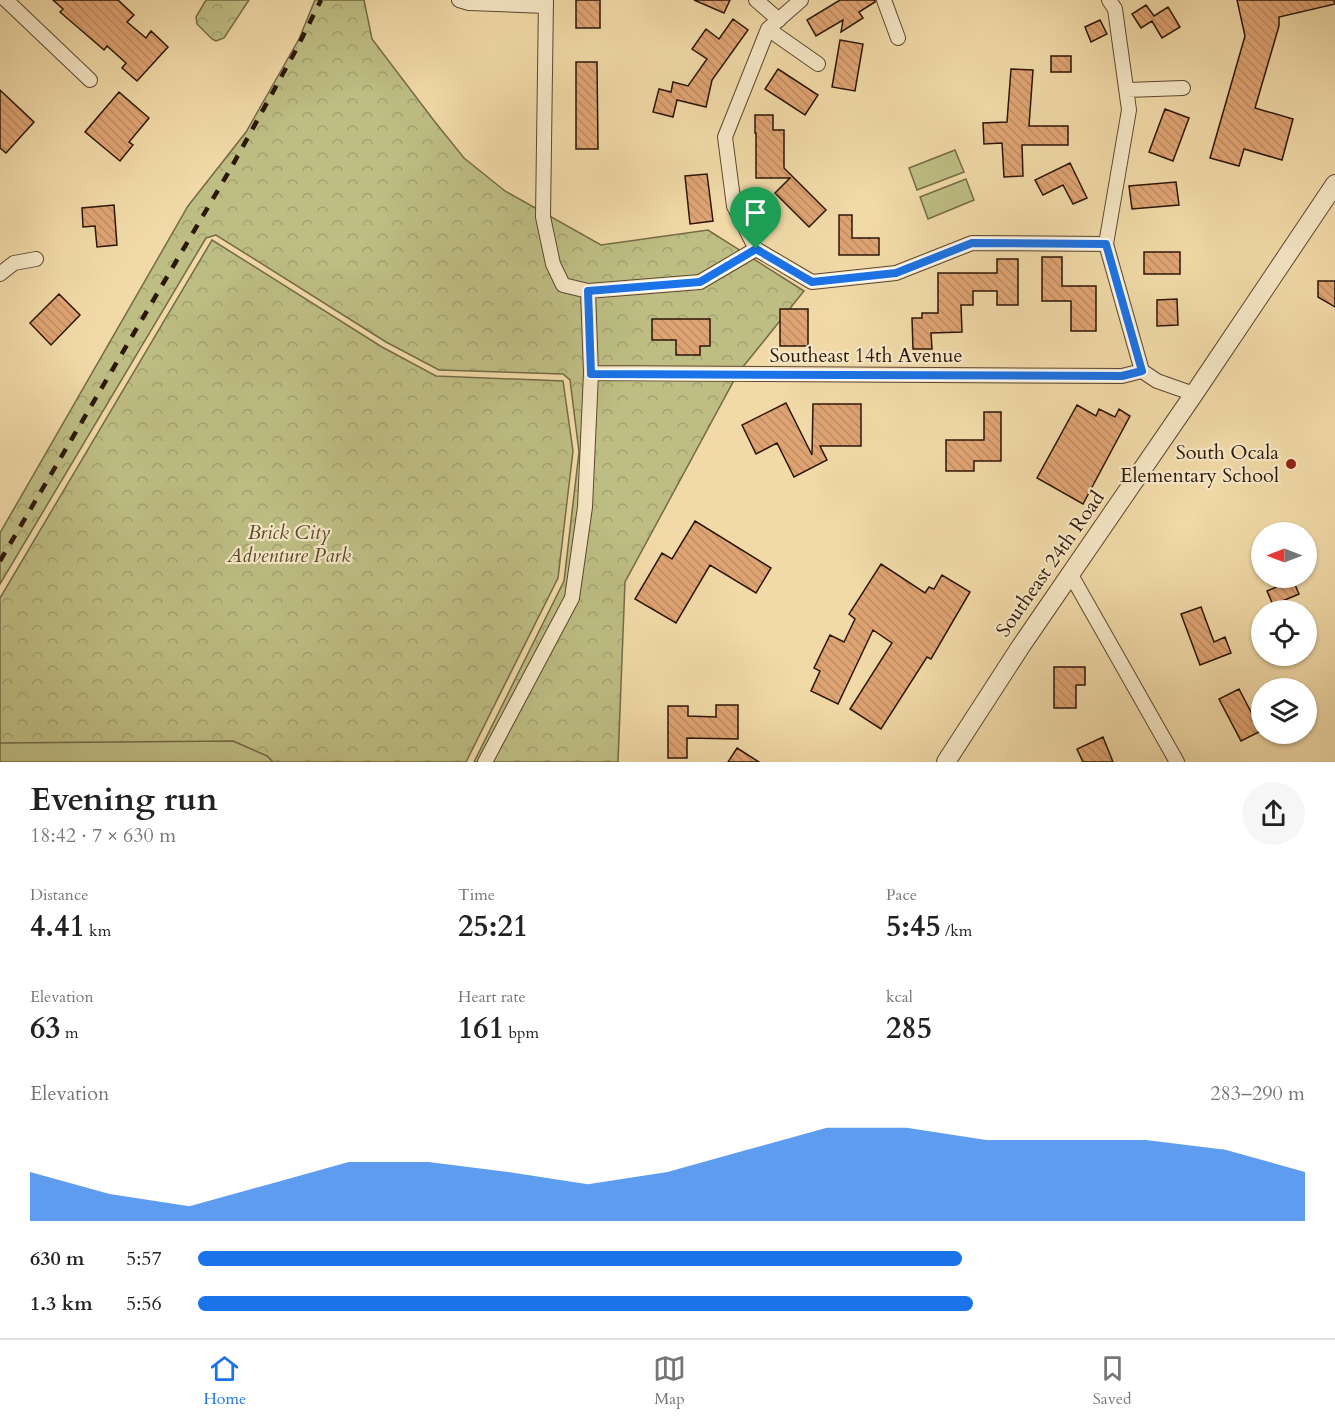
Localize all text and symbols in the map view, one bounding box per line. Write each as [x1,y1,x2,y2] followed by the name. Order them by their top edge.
[730,187,781,249] pin
[739,196,772,229] icon: arrive
[769,342,963,369] street label: Southeast 14th Avenue
[1120,439,1279,489] place label: South Ocala Elementary School
[1284,457,1298,471] marker: South Ocala Elementary School
[990,485,1111,642] street label: Southeast 24th Road
[226,519,351,569] park label: Brick City Adventure Park
[1251,522,1317,588] north arrow
[1251,522,1317,744] map controls
[1251,600,1317,666] button: locate
[1251,678,1317,744] button: layers
[30,777,218,822] text: Evening run
[1242,782,1305,845] button: share
[30,822,176,849] text: 18:42 · 7 × 630 m
[30,884,88,906] text: Distance
[458,884,495,906] text: Time
[886,884,917,906] text: Pace
[30,906,85,947] text: 4.41
[458,906,528,947] text: 25:21
[886,906,941,947] text: 5:45
[85,920,111,942] text: km
[941,920,972,942] text: /km
[30,986,94,1008] text: Elevation
[458,986,526,1008] text: Heart rate
[886,986,913,1008] text: kcal
[30,1008,61,1049] text: 63
[458,1008,504,1049] text: 161
[886,1008,932,1049] text: 285
[61,1022,79,1044] text: m
[504,1022,539,1044] text: bpm
[30,1080,109,1107] text: Elevation
[1210,1080,1305,1107] text: 283–290 m
[30,1245,85,1272] text: 630 m
[126,1245,162,1272] text: 5:57
[30,1290,93,1317] text: 1.3 km
[126,1290,162,1317] text: 5:56
[203,1352,246,1410] tab: Home
[653,1352,686,1410] tab: Map
[1093,1352,1132,1410] tab: Saved

